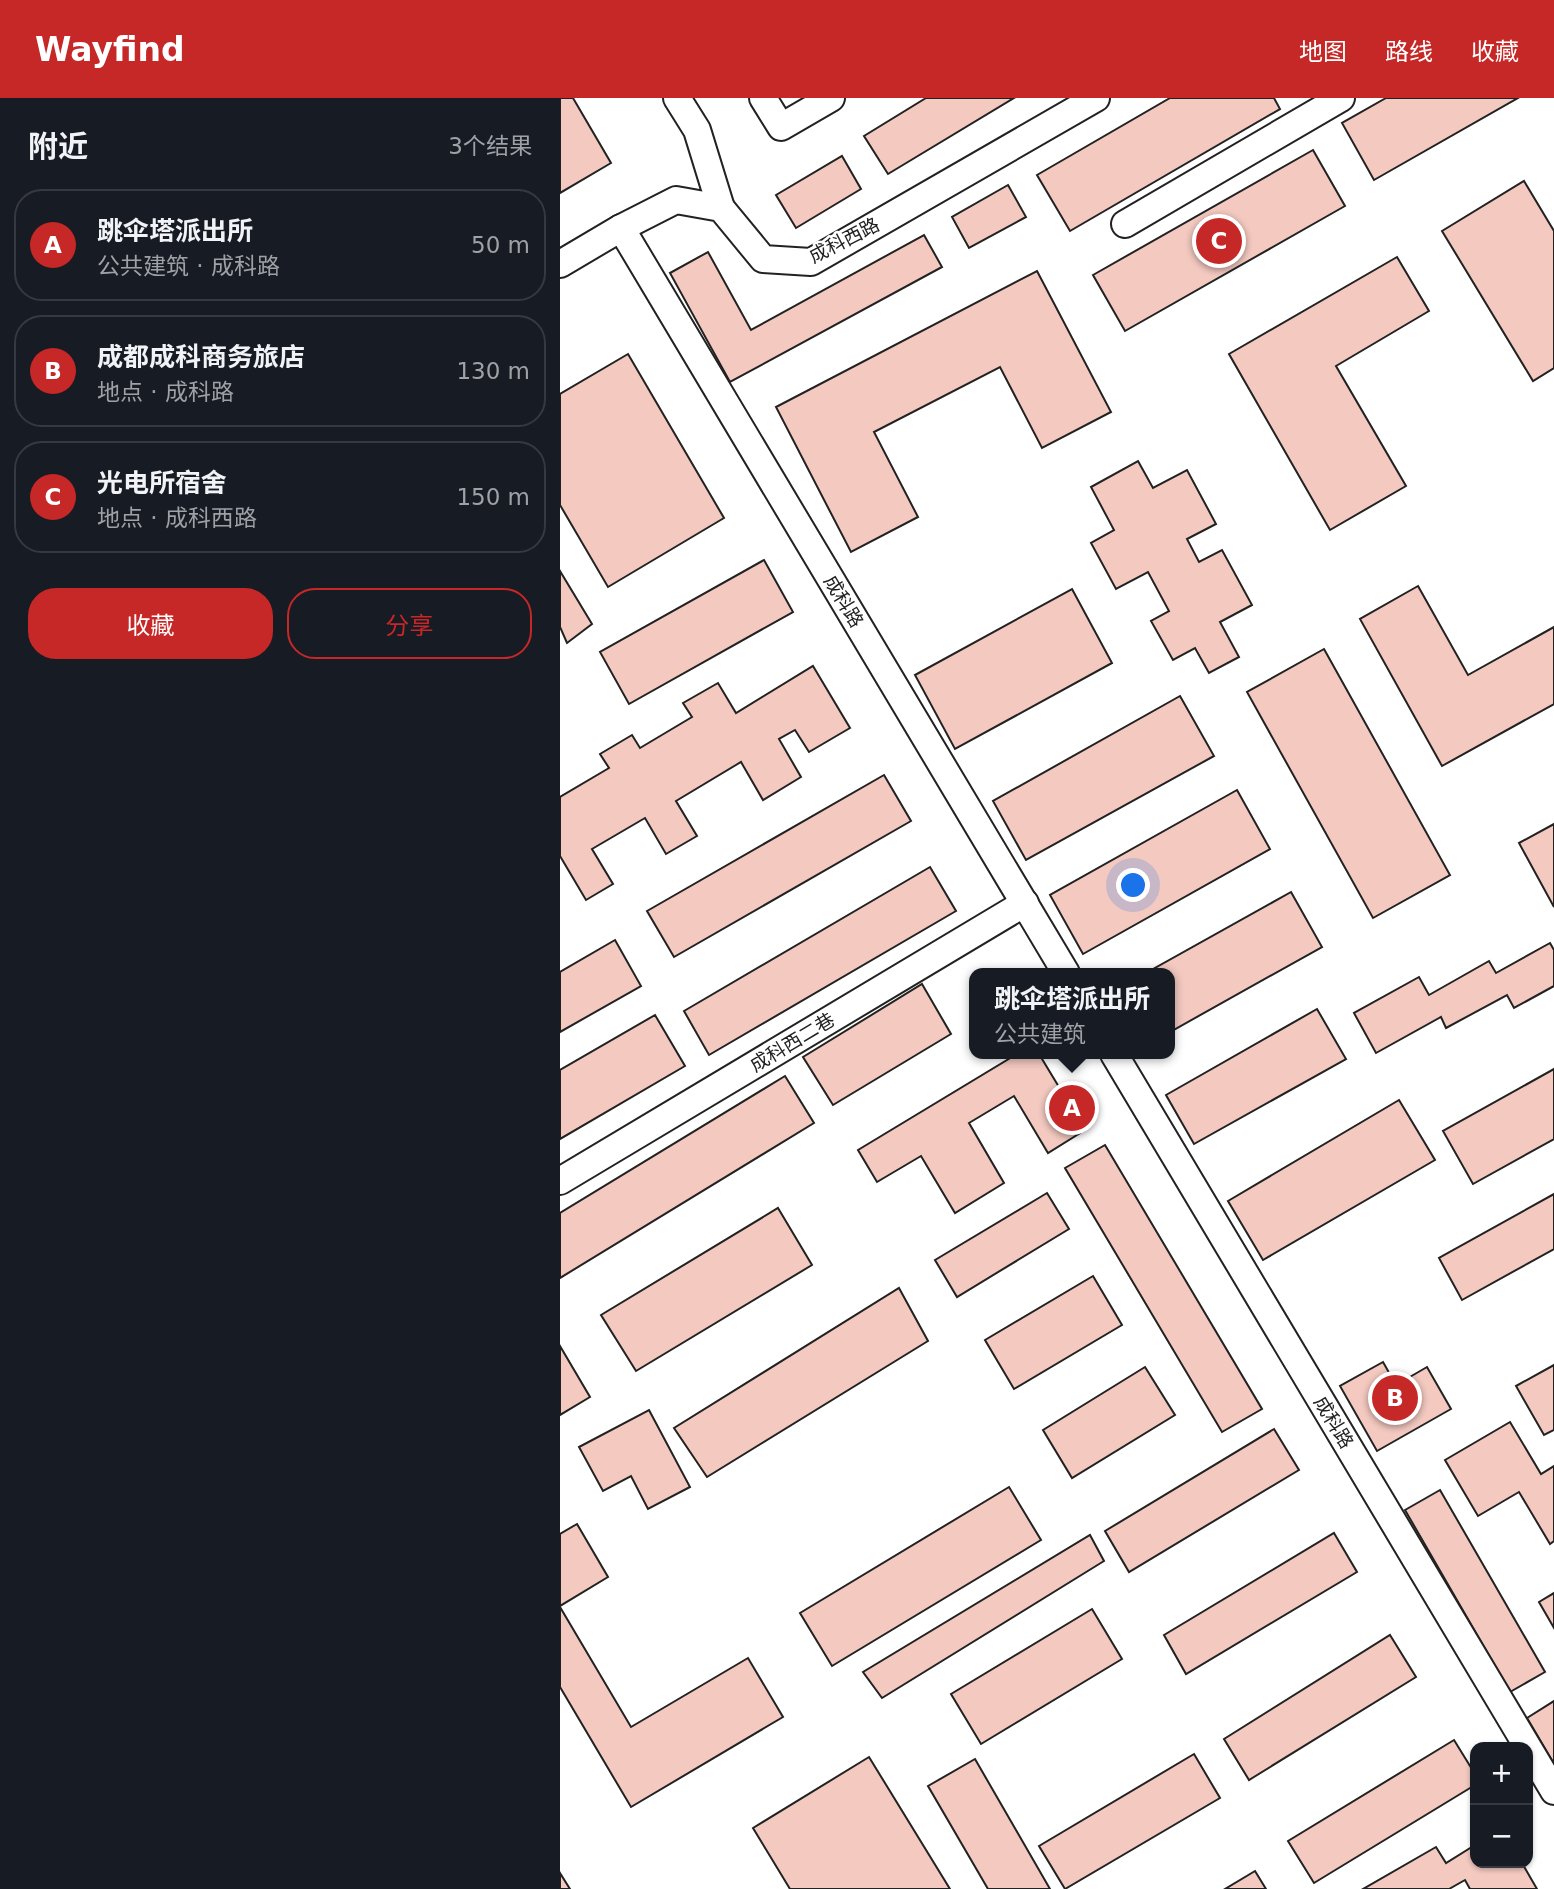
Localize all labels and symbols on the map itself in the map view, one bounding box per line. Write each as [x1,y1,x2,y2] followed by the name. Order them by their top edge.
[805,213,883,267] street label: 成科西路
[1196,215,1242,267] pin: C
[820,571,868,631] street label: 成科路
[1116,868,1150,902] your location
[746,1008,838,1076] street label: 成科西二巷
[1049,1082,1095,1134] pin: A
[1372,1372,1418,1424] pin: B
[1310,1392,1358,1452] street label: 成科路

